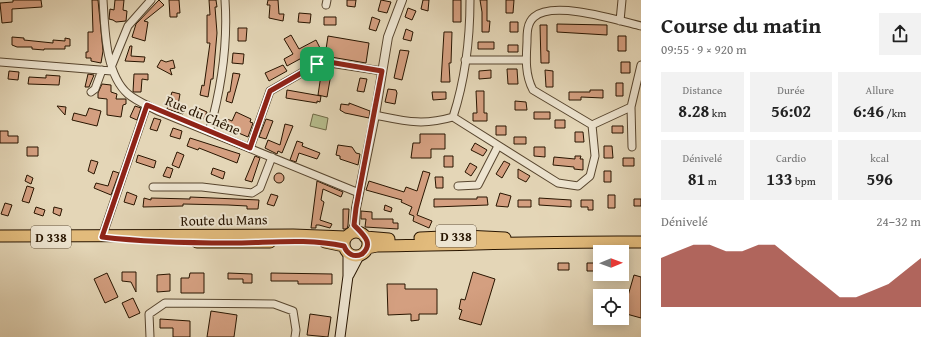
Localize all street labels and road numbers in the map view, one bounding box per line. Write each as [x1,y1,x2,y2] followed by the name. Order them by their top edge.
[162,90,244,140] street label: Rue du Chêne
[180,209,268,231] street label: Route du Mans
[436,225,476,247] road number: D 338
[31,226,71,248] road number: D 338

